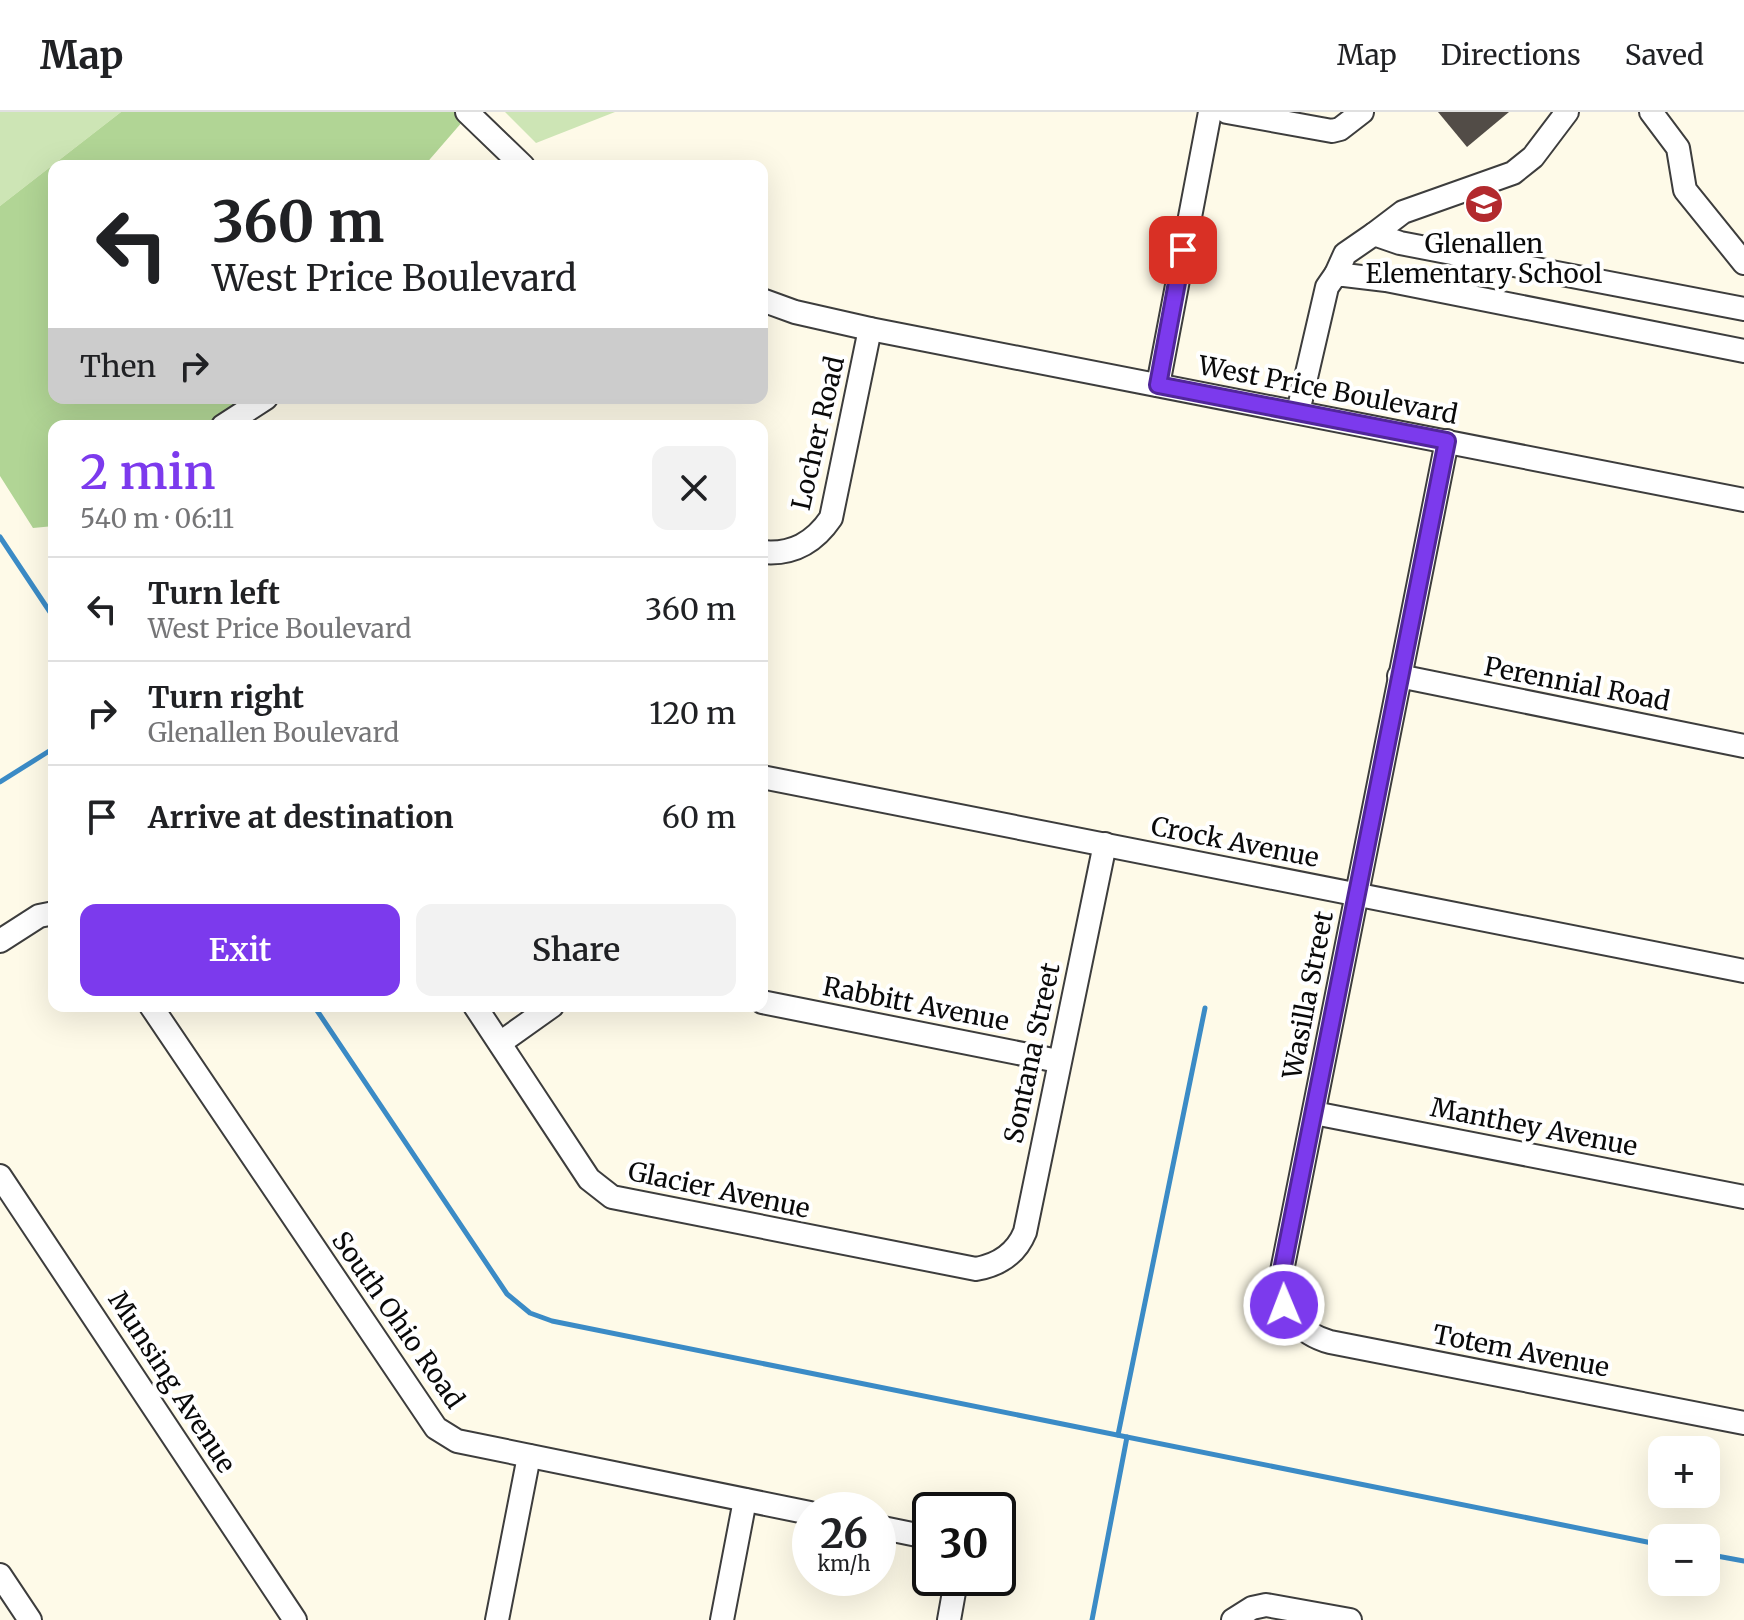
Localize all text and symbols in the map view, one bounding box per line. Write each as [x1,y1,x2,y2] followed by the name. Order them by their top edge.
[40,32,124,79] text: Map
[1337,37,1397,73] text: Map
[1441,37,1581,73] text: Directions
[1625,37,1704,73] text: Saved
[1463,183,1505,225] school or university icon: Glenallen Elementary School
[212,187,384,257] text: 360 m
[80,192,184,296] icon: left
[1149,216,1217,284] pin
[1366,227,1602,290] place label: Glenallen Elementary School
[1161,228,1205,272] icon: arrive
[212,256,577,301] text: West Price Boulevard
[172,344,216,388] icon: right
[80,347,156,385] text: Then
[1195,348,1461,431] street label: West Price Boulevard
[784,353,851,513] street label: Locher Road
[80,442,216,502] text: 2 min
[652,446,736,530] button: close
[80,502,234,535] text: 540 m · 06:11
[148,574,280,612] text: Turn left
[80,587,124,631] icon: left
[645,590,736,628] text: 360 m
[148,612,411,645] text: West Price Boulevard
[1481,649,1673,718] street label: Perennial Road
[148,678,304,716] text: Turn right
[80,691,124,735] icon: right
[649,694,736,732] text: 120 m
[148,716,399,749] text: Glenallen Boulevard
[80,795,124,839] icon: arrive
[148,798,454,836] text: Arrive at destination
[662,798,736,836] text: 60 m
[1148,809,1322,874] street label: Crock Avenue
[80,904,400,996] button: Exit
[416,904,736,996] button: Share
[1275,908,1340,1083] street label: Wasilla Street
[996,960,1067,1146] street label: Sontana Street
[820,969,1012,1038] street label: Rabbitt Avenue
[1428,1090,1640,1163] street label: Manthey Avenue
[625,1154,813,1225] street label: Glacier Avenue
[325,1225,472,1415] street label: South Ohio Road
[1242,1263,1326,1347] position arrow
[102,1285,243,1479] street label: Munsing Avenue
[1430,1317,1612,1384] street label: Totem Avenue
[1648,1436,1720,1596] map controls
[1648,1436,1720,1508] button: +
[912,1492,1016,1596] speed limit sign: 30
[820,1509,868,1559] text: 26
[1648,1524,1720,1596] button: −
[818,1551,870,1576] text: km/h

